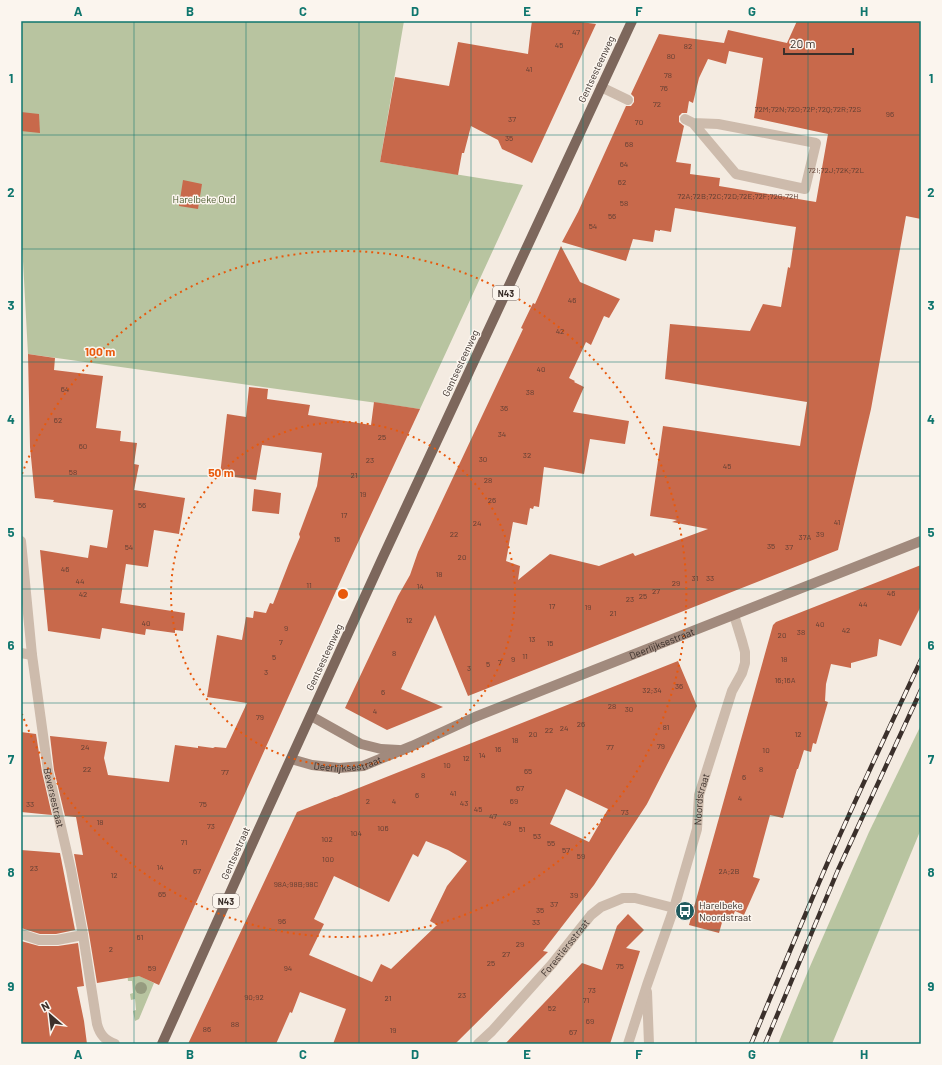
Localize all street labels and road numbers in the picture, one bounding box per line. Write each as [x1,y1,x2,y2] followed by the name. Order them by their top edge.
[575,34,617,104] street label: Gentsesteenweg
[493,286,519,300] road number: N43
[439,328,481,398] street label: Gentsesteenweg
[303,622,345,692] street label: Gentsesteenweg
[627,625,696,662] street label: Deerlijksestraat
[313,753,383,774] street label: Deerlijksestraat
[42,767,67,829] street label: Beversestraat
[691,771,712,826] street label: Noordstraat
[218,824,252,881] street label: Gentsestraat
[213,894,239,908] road number: N43
[538,916,592,979] street label: Forestiersstraat

